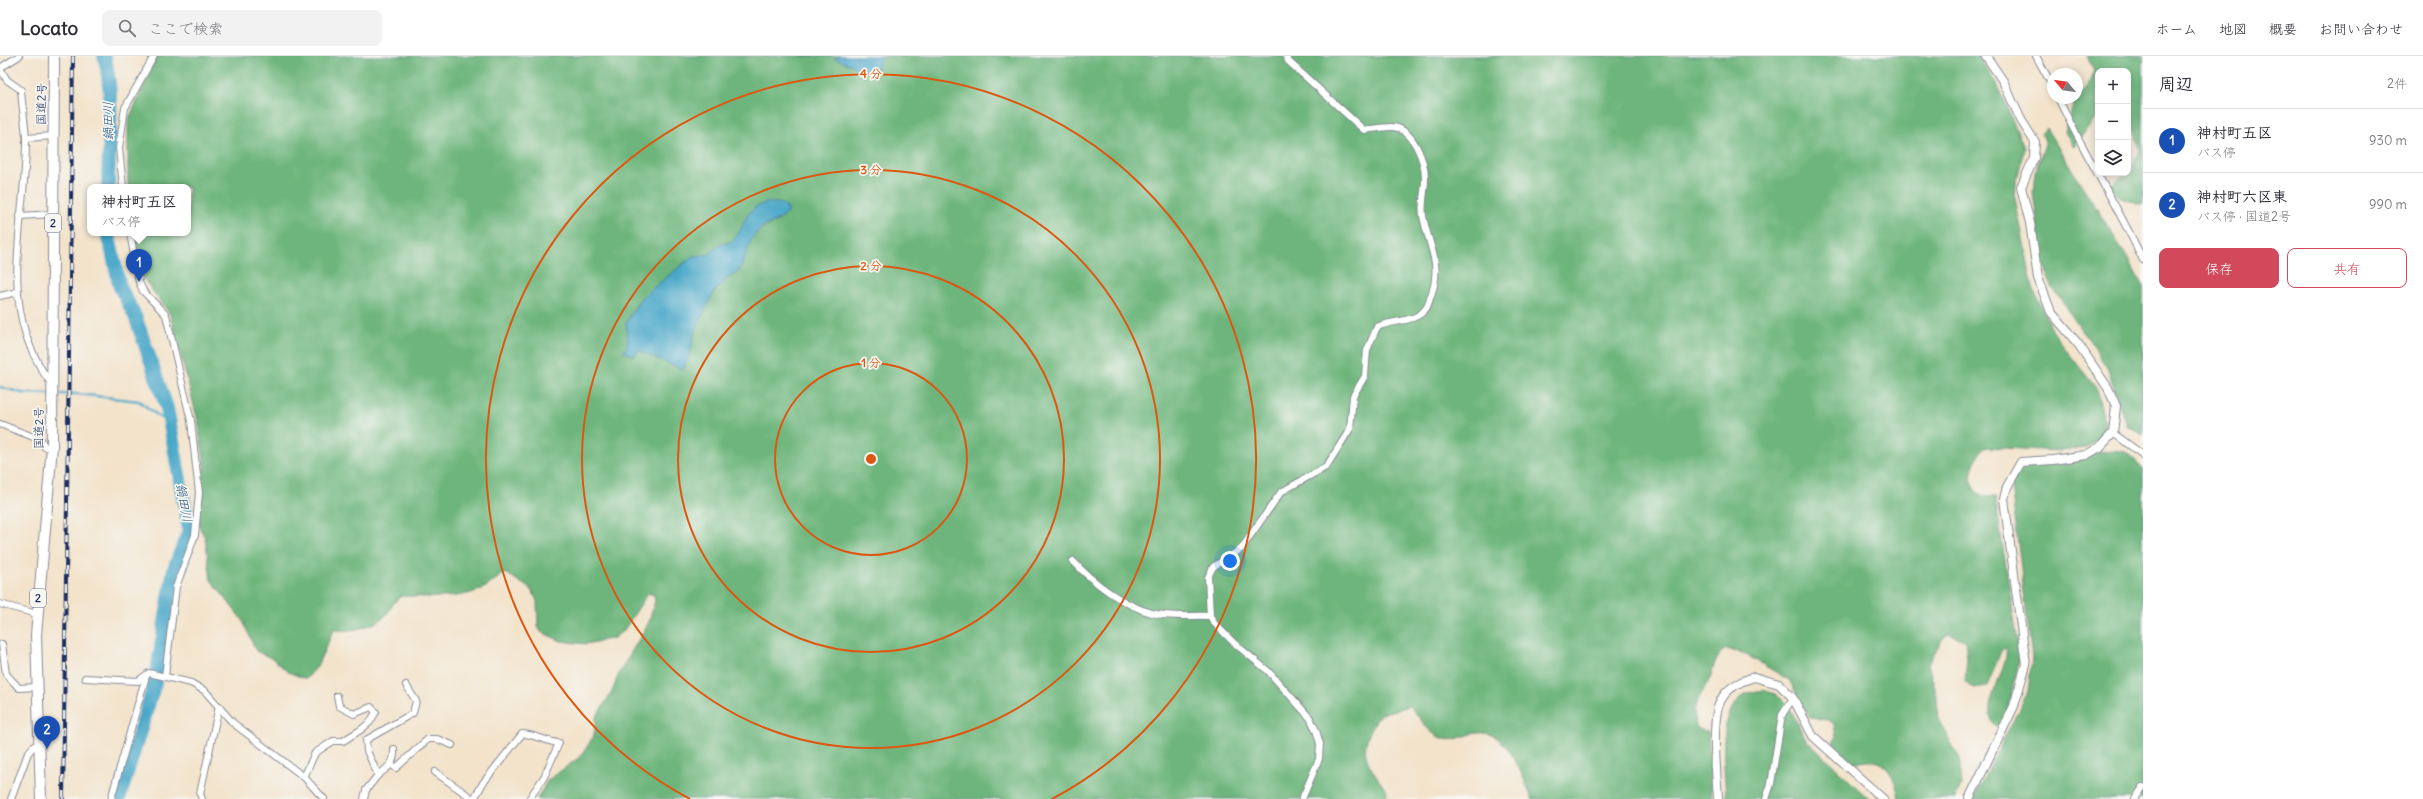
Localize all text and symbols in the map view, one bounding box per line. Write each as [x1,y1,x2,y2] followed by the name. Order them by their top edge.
[102,10,382,46] search box
[20,16,78,40] text: Locato
[116,17,138,39] icon: search
[148,19,223,38] text: ここで検索
[2156,20,2197,38] text: ホーム
[2219,20,2247,38] text: 地図
[2269,20,2297,38] text: 概要
[2319,20,2403,38] text: お問い合わせ
[860,66,882,81] text: 4 分
[2047,68,2083,104] north arrow
[2095,68,2131,176] map controls
[2095,68,2131,104] button: +
[2159,73,2193,95] text: 周辺
[2387,75,2407,92] text: 2件
[33,83,49,125] street label: 国道2号
[99,101,117,141] water label: 鍋田川
[2095,104,2131,140] button: −
[2197,123,2272,142] text: 神村町五区
[2169,132,2175,149] text: 1
[2369,132,2407,149] text: 930 m
[2095,140,2131,176] button: layers
[2197,144,2236,161] text: バス停
[860,162,882,177] text: 3 分
[87,184,191,236] popup
[2197,187,2287,206] text: 神村町六区東
[101,192,177,211] text: 神村町五区
[2168,196,2176,213] text: 2
[2369,196,2407,213] text: 990 m
[2197,208,2291,225] text: バス停 · 国道2号
[101,213,141,230] text: バス停
[45,214,61,232] road number: 2
[2159,248,2279,288] button: 保存
[2287,248,2407,288] button: 共有
[126,249,152,282] pin: 1
[860,258,882,273] text: 2 分
[861,355,881,370] text: 1 分
[31,407,46,449] street label: 国道2号
[864,452,878,466] centre of rings
[172,482,196,524] water label: 鍋田川
[1220,551,1240,571] your location
[30,589,46,607] road number: 2
[34,716,60,749] pin: 2

